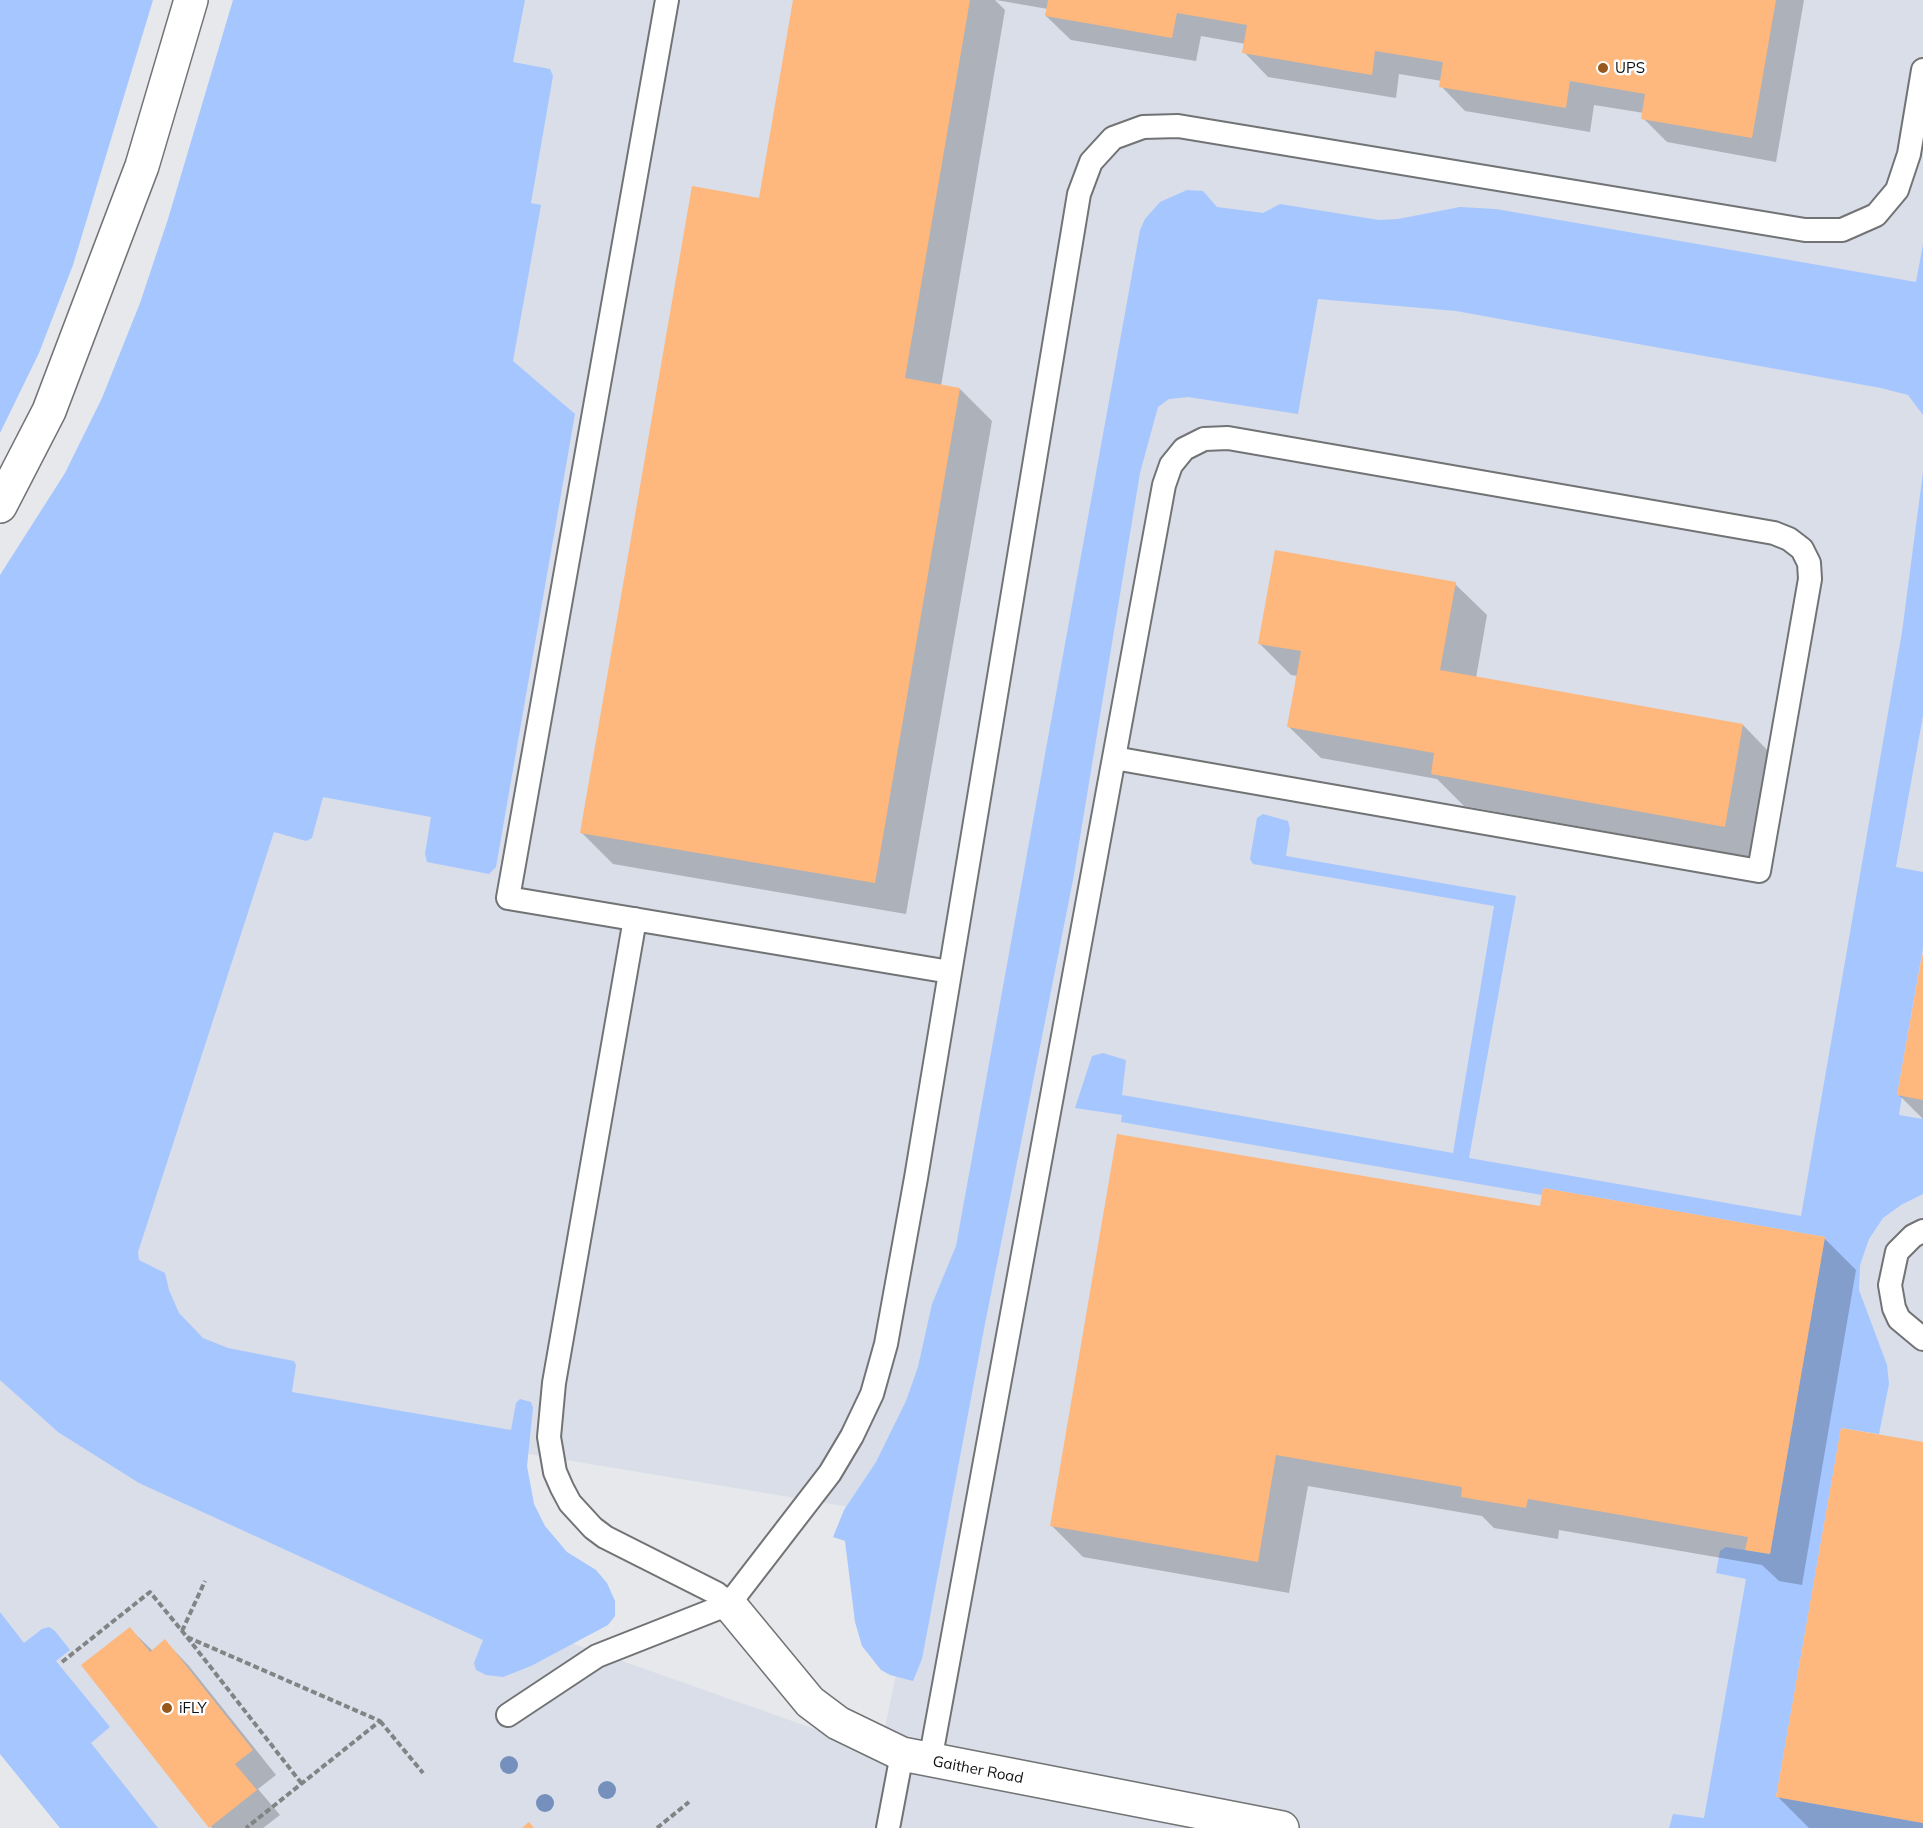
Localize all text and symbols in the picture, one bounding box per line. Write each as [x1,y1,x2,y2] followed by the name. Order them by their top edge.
[1615,59,1645,77] place label: UPS
[1596,61,1610,75] marker: UPS
[179,1699,207,1717] place label: iFLY
[160,1701,174,1715] marker: iFLY
[931,1752,1025,1788] street label: Gaither Road

